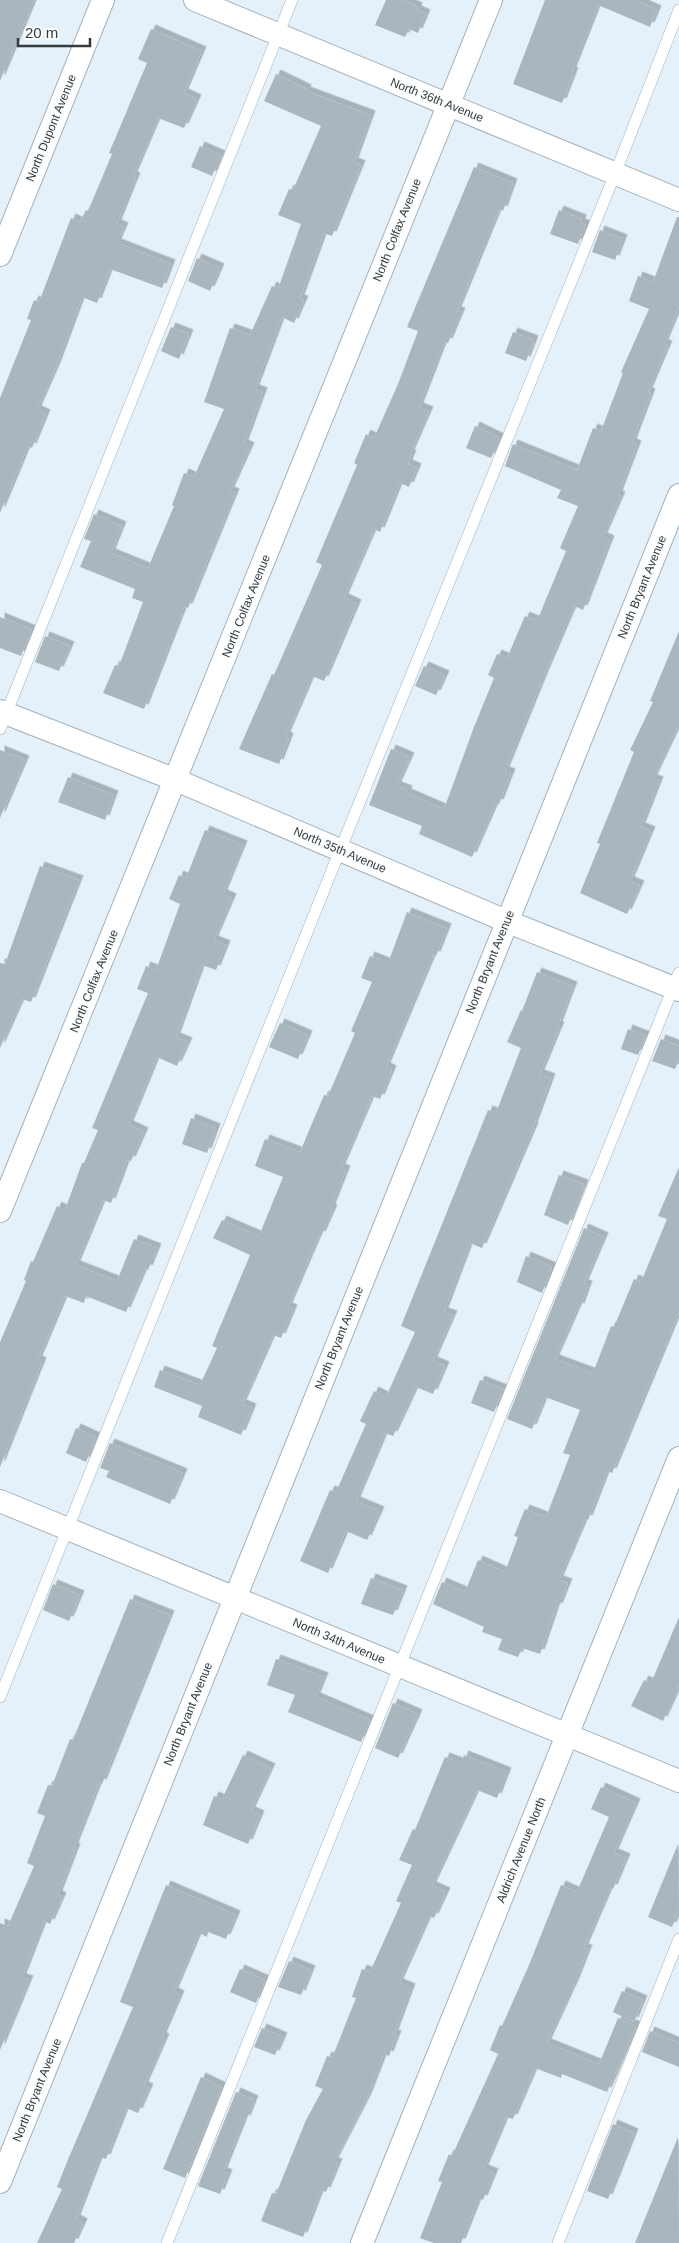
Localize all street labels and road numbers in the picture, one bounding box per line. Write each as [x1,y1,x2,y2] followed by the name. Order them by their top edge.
[23,72,79,184] street label: North Dupont Avenue
[388,75,486,125] street label: North 36th Avenue
[370,176,424,284] street label: North Colfax Avenue
[615,533,669,641] street label: North Bryant Avenue
[219,552,273,660] street label: North Colfax Avenue
[292,824,389,876] street label: North 35th Avenue
[463,908,517,1016] street label: North Bryant Avenue
[67,927,121,1035] street label: North Colfax Avenue
[312,1284,366,1392] street label: North Bryant Avenue
[291,1615,388,1667] street label: North 34th Avenue
[161,1660,215,1768] street label: North Bryant Avenue
[493,1795,549,1905] street label: Aldrich Avenue North
[10,2036,64,2144] street label: North Bryant Avenue

